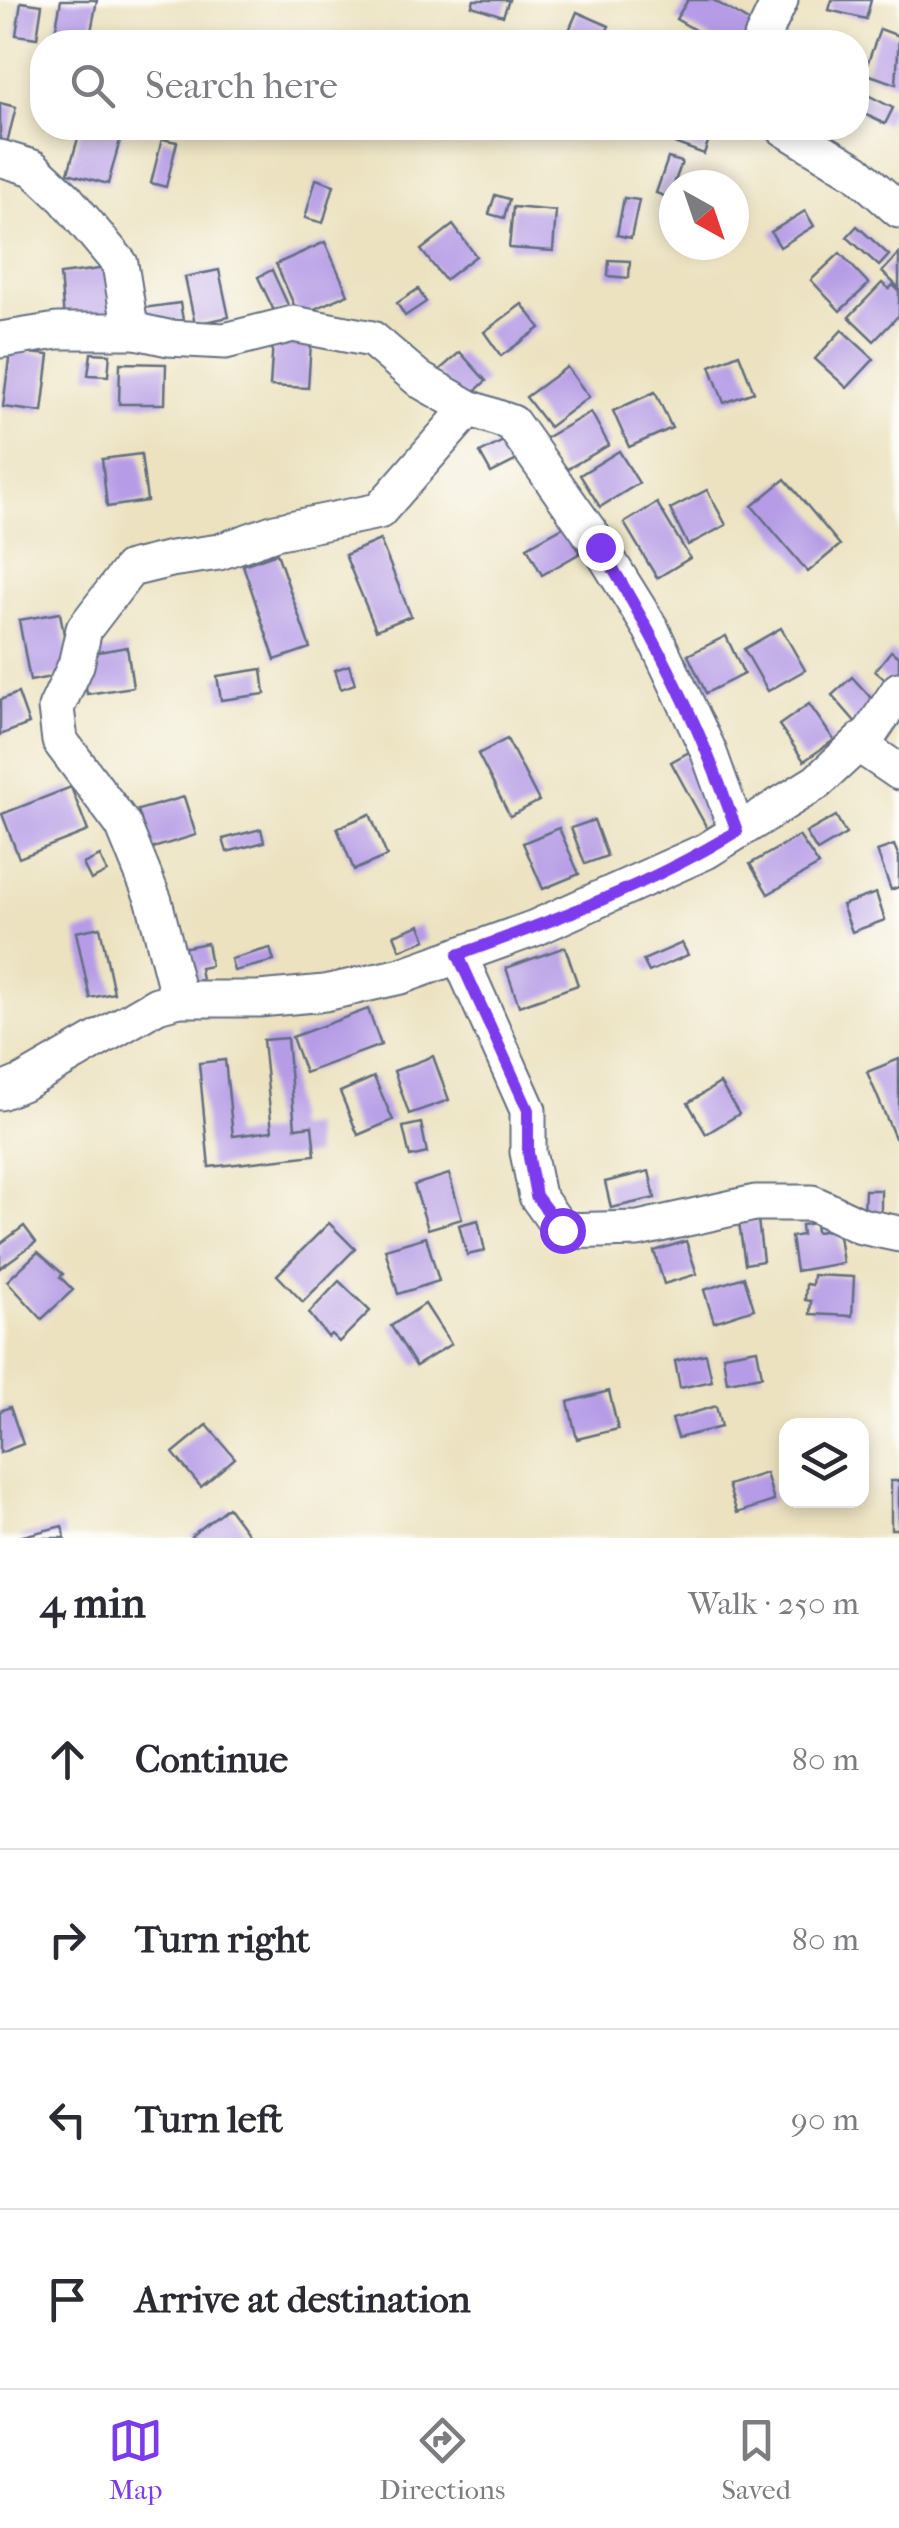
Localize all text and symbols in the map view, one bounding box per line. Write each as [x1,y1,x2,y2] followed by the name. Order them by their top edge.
[30,30,869,140] search box
[65,58,120,113] icon: search
[145,63,338,108] text: Search here
[659,170,749,260] north arrow
[578,525,624,571] route end
[540,1208,586,1254] route start
[779,1418,869,1508] map controls
[779,1418,869,1508] button: layers
[40,1579,146,1628] text: 4 min
[688,1585,859,1622] text: Walk · 250 m
[40,1732,95,1787] icon: ahead
[135,1737,288,1782] text: Continue
[792,1741,859,1778] text: 80 m
[40,1912,95,1967] icon: right
[135,1917,310,1962] text: Turn right
[792,1921,859,1958] text: 80 m
[40,2092,95,2147] icon: left
[135,2097,283,2142] text: Turn left
[791,2101,859,2138] text: 90 m
[40,2272,95,2327] icon: arrive
[135,2277,471,2322] text: Arrive at destination
[108,2413,163,2506] tab: Map
[379,2413,505,2506] tab: Directions
[721,2413,791,2506] tab: Saved

